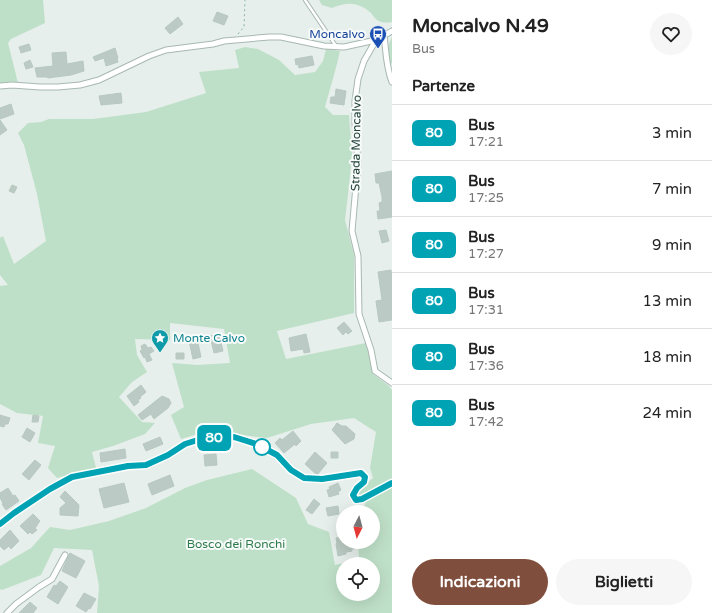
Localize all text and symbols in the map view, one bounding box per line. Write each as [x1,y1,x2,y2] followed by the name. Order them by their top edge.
[650,13,692,55] button: heart
[412,15,549,37] text: Moncalvo N.49
[368,24,388,49] bus stop icon: Moncalvo
[309,27,365,41] place label: Moncalvo
[412,41,435,57] text: Bus
[412,77,475,95] text: Partenze
[348,95,364,191] street label: Strada Moncalvo
[468,116,495,134] text: Bus
[425,124,443,141] text: 80
[652,124,692,142] text: 3 min
[468,134,504,150] text: 17:21
[468,172,495,190] text: Bus
[425,180,443,197] text: 80
[652,180,692,198] text: 7 min
[468,190,504,206] text: 17:25
[468,228,495,246] text: Bus
[425,236,443,253] text: 80
[652,236,692,254] text: 9 min
[468,246,504,262] text: 17:27
[468,284,495,302] text: Bus
[425,292,443,309] text: 80
[643,292,692,310] text: 13 min
[468,302,504,318] text: 17:31
[150,328,170,353] place icon: Monte Calvo
[173,331,245,345] place label: Monte Calvo
[468,340,495,358] text: Bus
[425,348,443,365] text: 80
[643,348,692,366] text: 18 min
[468,358,504,374] text: 17:36
[468,396,495,414] text: Bus
[425,404,443,421] text: 80
[643,404,692,422] text: 24 min
[468,414,504,430] text: 17:42
[196,425,232,451] line badge: 80
[205,429,223,446] text: 80
[253,438,271,456] unlabelled marker
[336,505,380,549] north arrow
[336,505,380,601] map controls
[187,537,285,551] park label: Bosco dei Ronchi
[336,557,380,601] button: locate
[412,559,548,605] button: Indicazioni
[556,559,692,605] button: Biglietti

